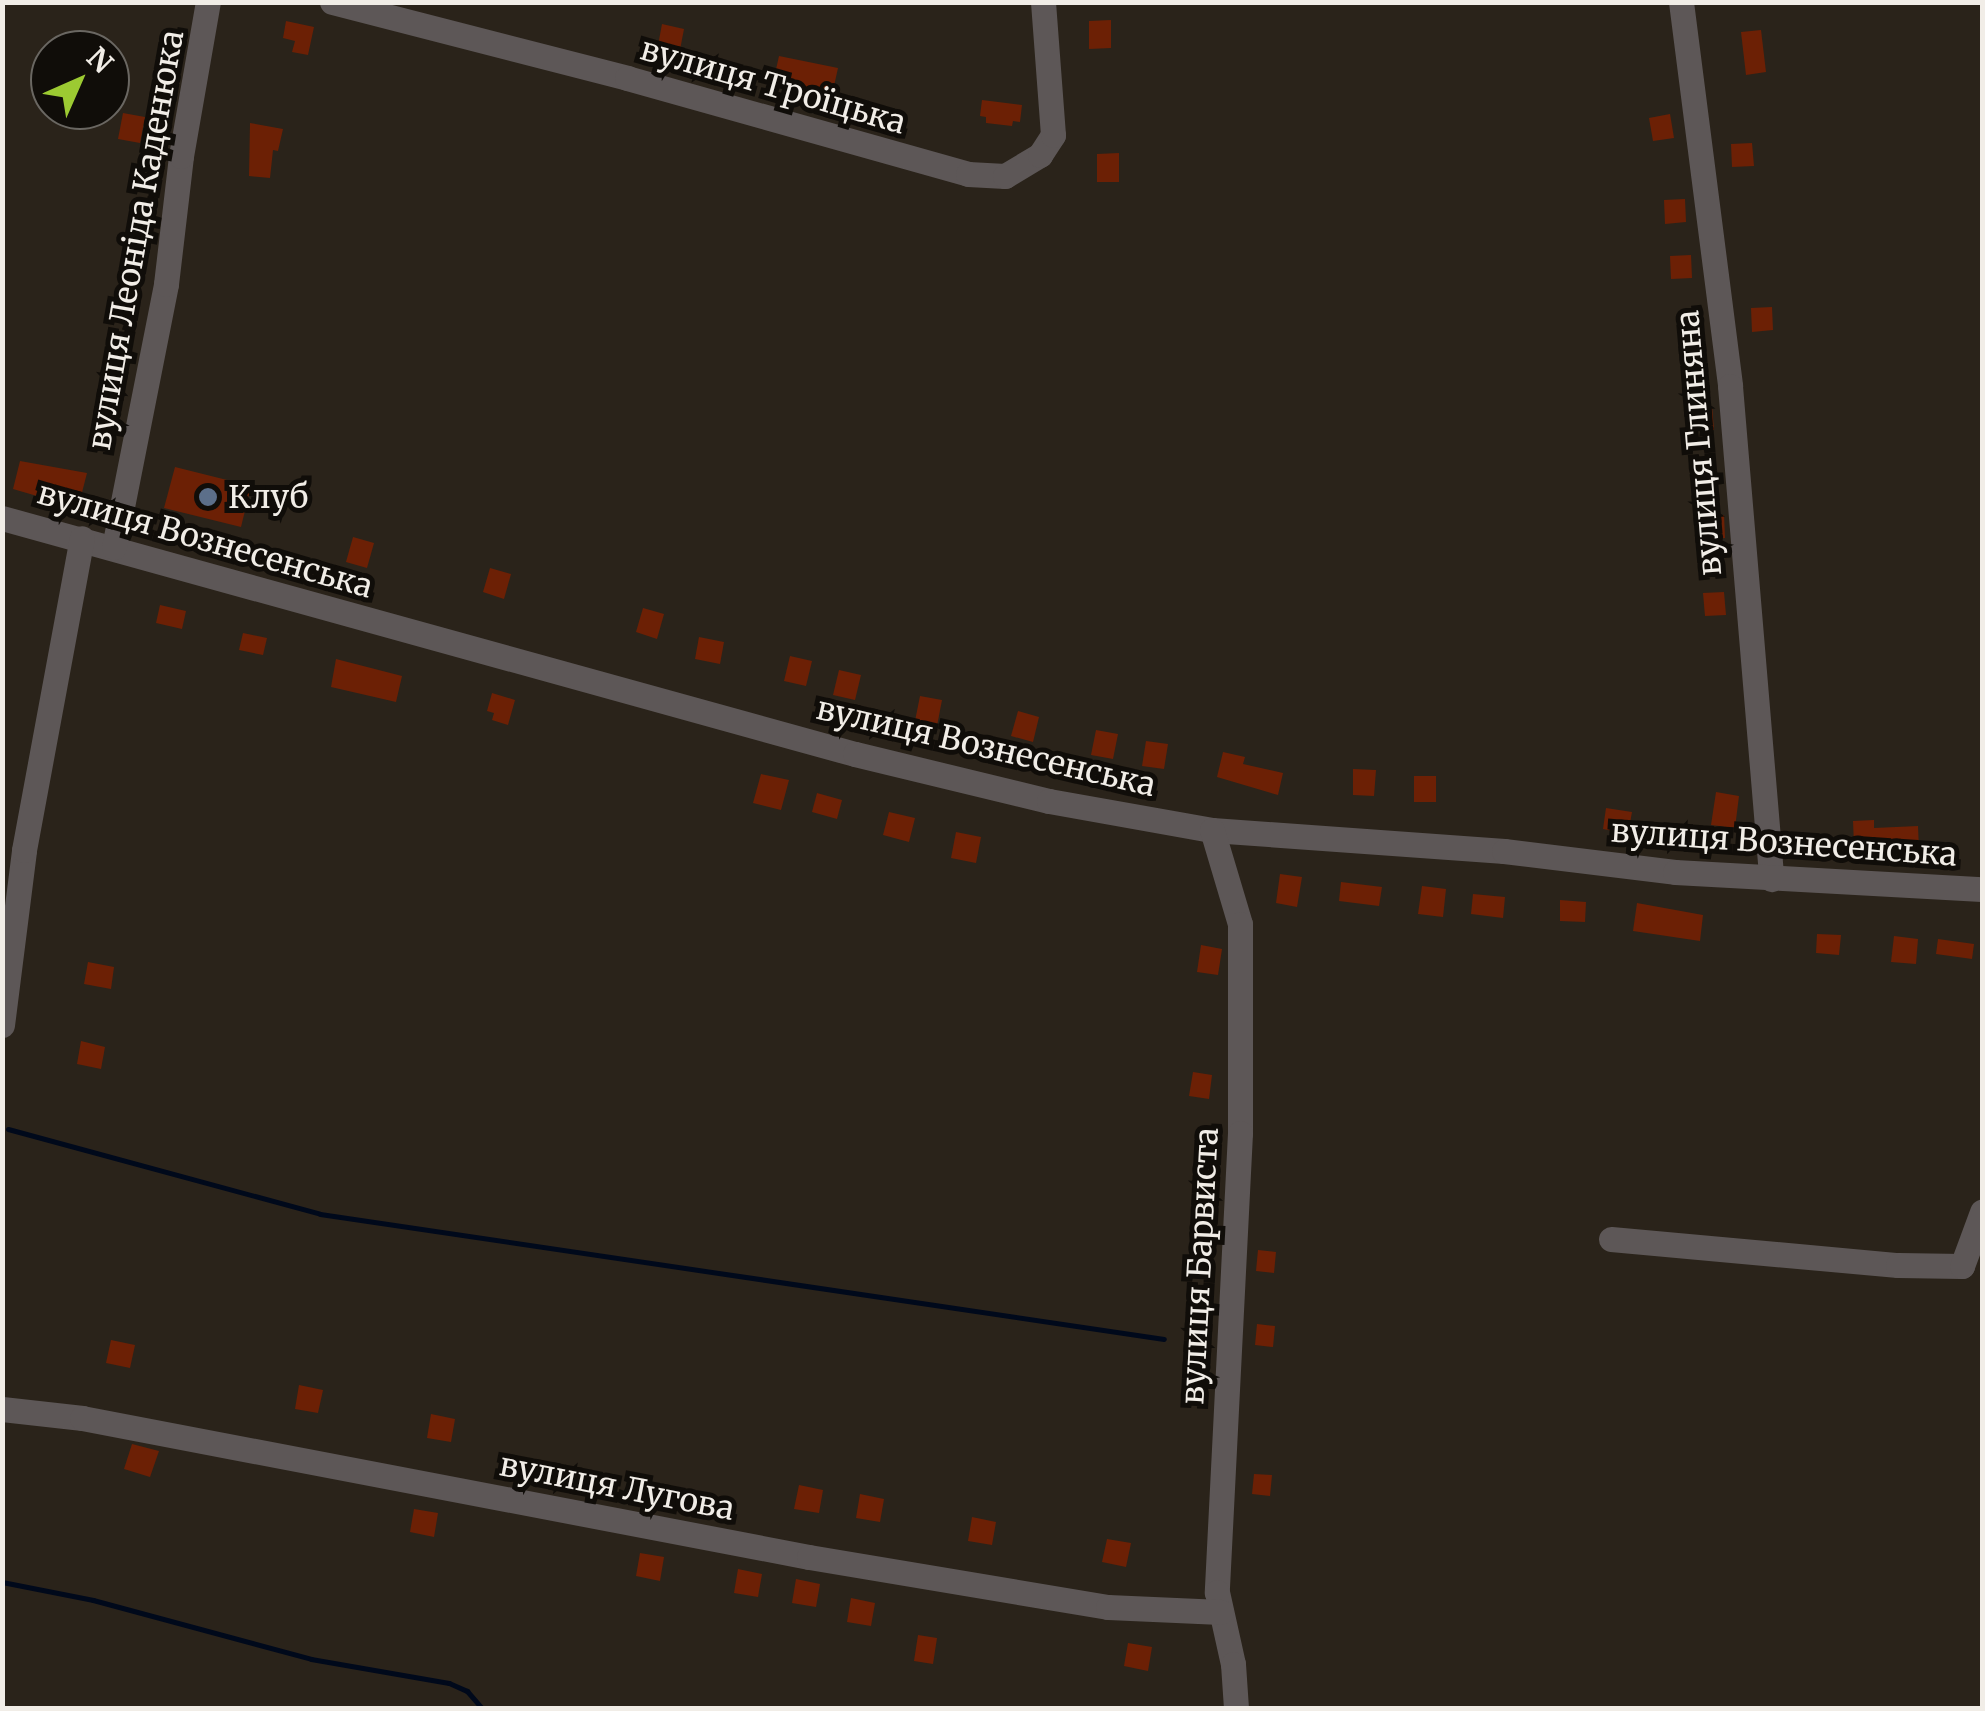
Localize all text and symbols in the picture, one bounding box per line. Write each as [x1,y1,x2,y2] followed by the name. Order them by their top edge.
[80,27,192,453] street label: вулиця Леоніда Каденюка
[30,30,130,130] north arrow
[636,30,910,142] street label: вулиця Троїцька
[79,40,120,81] text: N
[1668,309,1730,577] street label: вулиця Глиняна
[33,474,377,606] street label: вулиця Вознесенська
[228,478,308,516] place label: Клуб
[197,486,219,508] marker: Клуб
[813,689,1159,805] street label: вулиця Вознесенська
[1610,812,1958,874] street label: вулиця Вознесенська
[1174,1126,1226,1406] street label: вулиця Барвиста
[496,1445,738,1529] street label: вулиця Лугова

